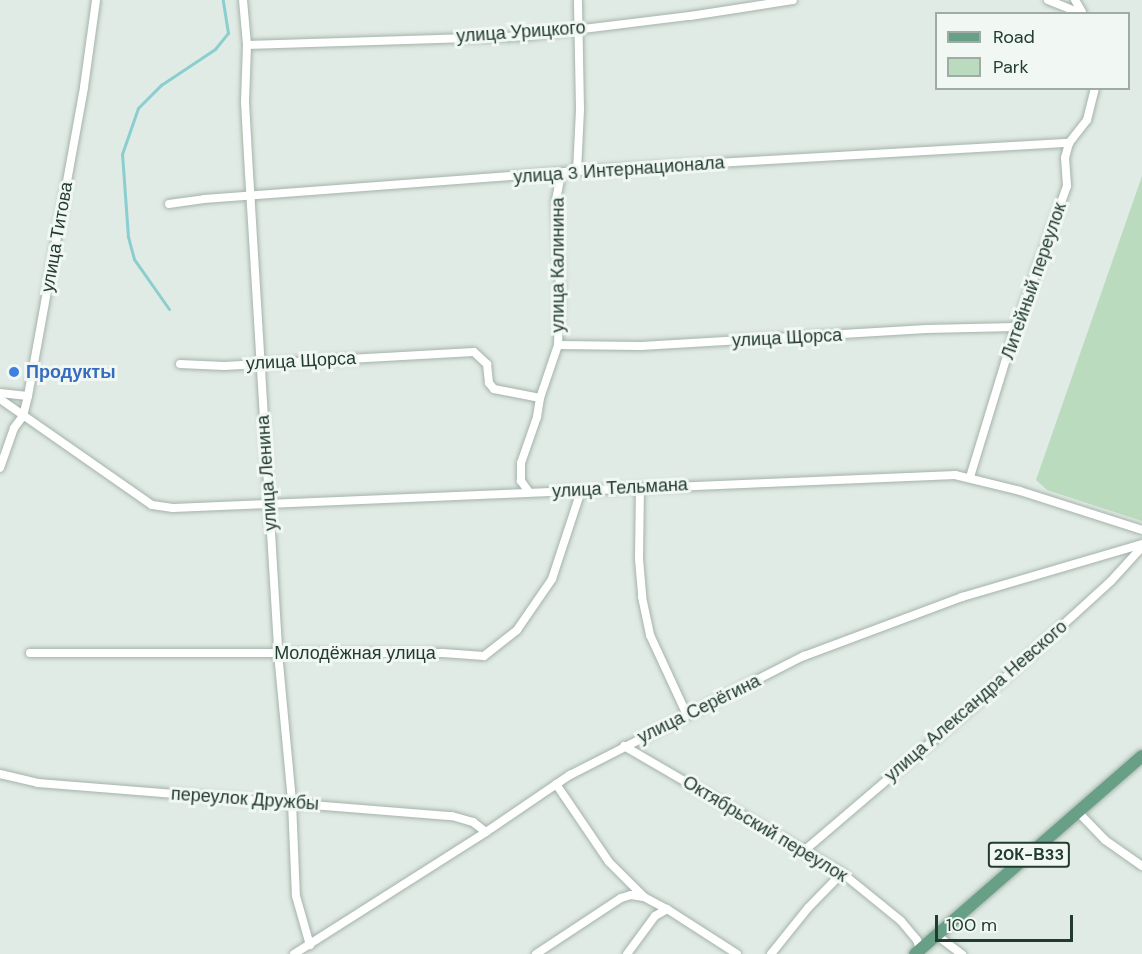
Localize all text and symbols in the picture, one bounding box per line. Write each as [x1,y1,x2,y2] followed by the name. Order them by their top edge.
[935,12,1130,90] legend
[456,17,586,47] street label: улица Урицкого
[993,25,1035,49] text: Road
[993,55,1029,79] text: Park
[513,152,725,188] street label: улица 3 Интернационала
[37,180,77,294] street label: улица Титова
[547,197,569,333] street label: улица Калинина
[997,200,1071,362] street label: Литейный переулок
[731,324,843,352] street label: улица Щорса
[245,347,357,375] street label: улица Щорса
[26,361,116,383] place label: Продукты
[7,365,21,379] marker: Продукты
[252,414,282,532] street label: улица Ленина
[552,474,688,502] street label: улица Тельмана
[880,616,1072,786] street label: улица Александра Невского
[274,642,436,664] street label: Молодёжная улица
[634,670,764,748] street label: улица Серёгина
[679,771,851,887] street label: Октябрьский переулок
[170,783,320,815] street label: переулок Дружбы
[987,842,1071,868] road number: 20К-В33
[938,903,1076,941] scale bar
[946,913,997,937] text: 100 m

